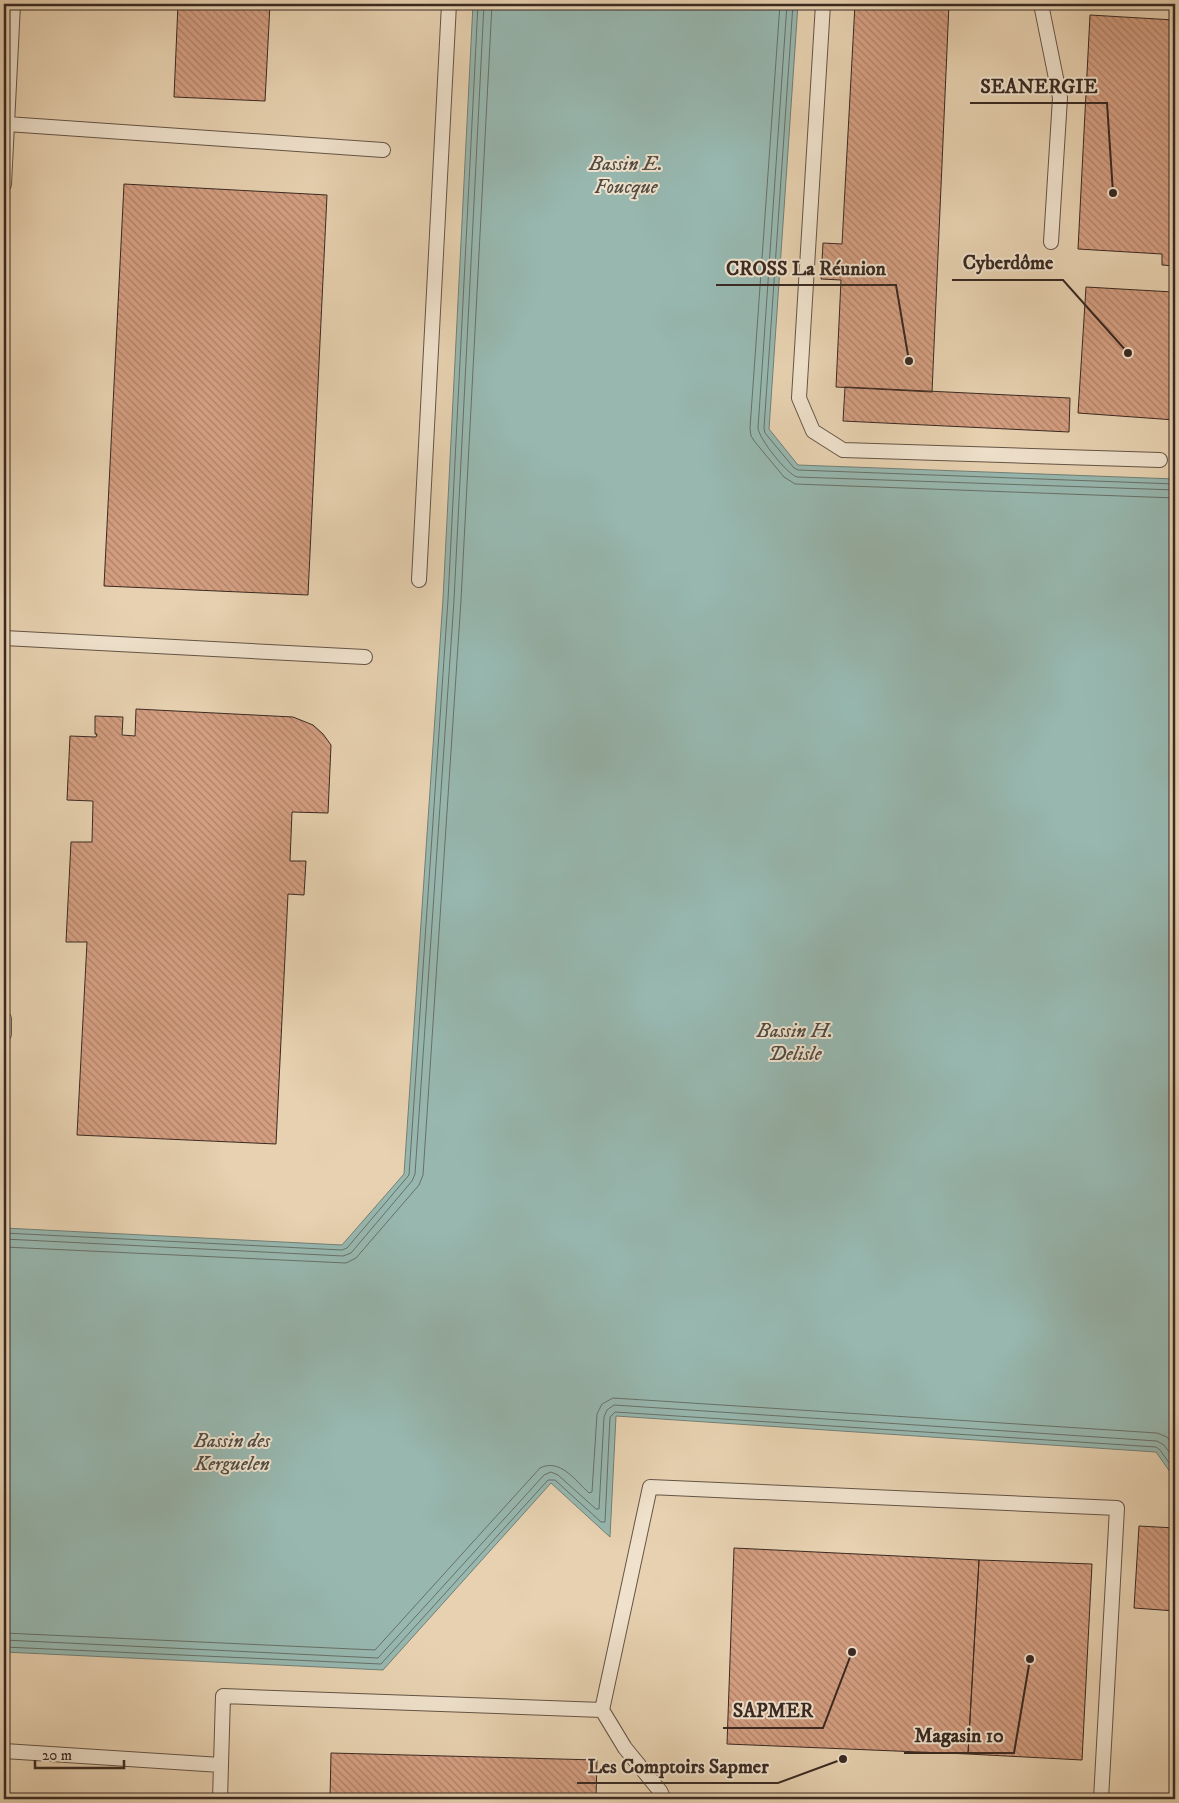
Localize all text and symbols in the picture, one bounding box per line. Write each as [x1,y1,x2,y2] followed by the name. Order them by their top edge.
[970,68,1107,103] callout: SEANERGIE
[980,75,1098,100] text: SEANERGIE
[588,152,663,200] water label: Bassin E. Foucque
[952,245,1063,280] callout: Cyberdôme
[716,250,896,285] callout: CROSS La Réunion
[963,251,1054,276] text: Cyberdôme
[726,257,887,282] text: CROSS La Réunion
[756,1019,833,1067] water label: Bassin H. Delisle
[193,1429,271,1477] water label: Bassin des Kerguelen
[723,1693,823,1728] callout: SAPMER
[733,1699,814,1724] text: SAPMER
[904,1718,1014,1753] callout: Magasin 10
[914,1724,1004,1749] text: Magasin 10
[35,1738,124,1770] scale bar
[42,1746,72,1765] text: 20 m
[577,1748,778,1783] callout: Les Comptoirs Sapmer
[587,1755,769,1780] text: Les Comptoirs Sapmer

